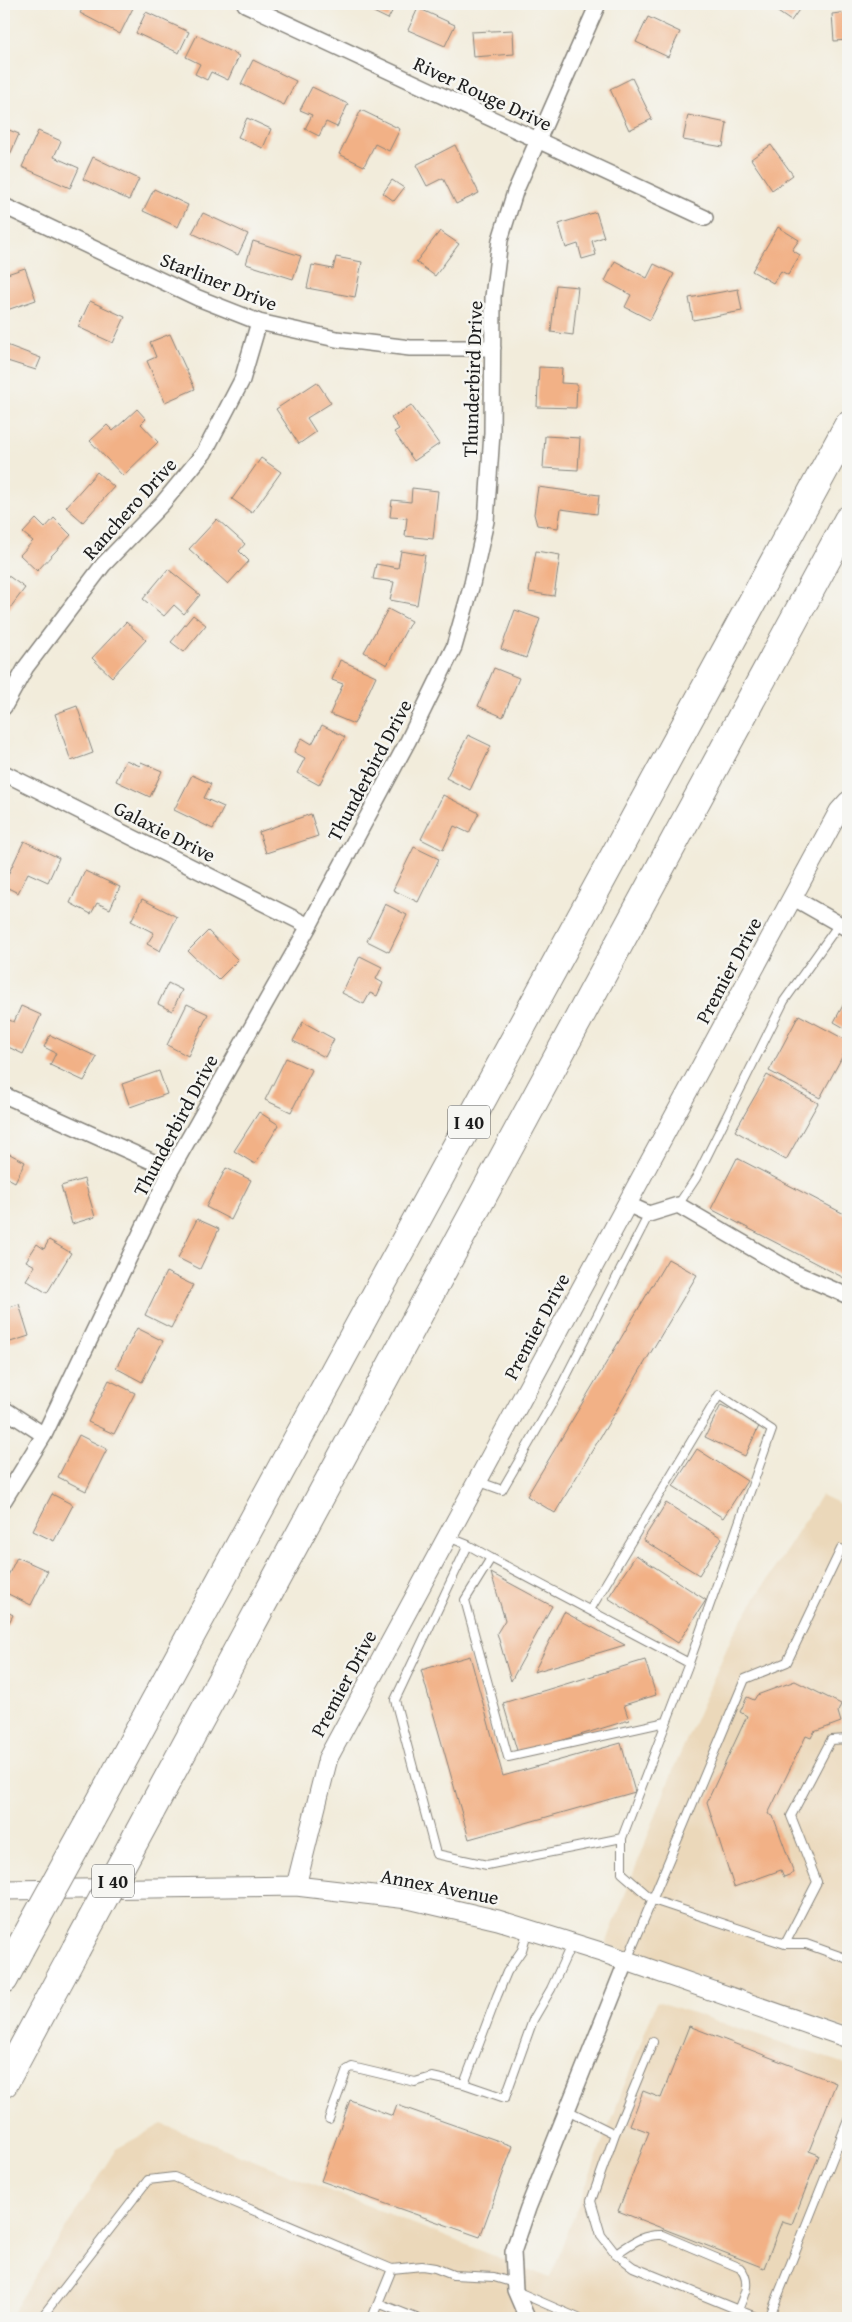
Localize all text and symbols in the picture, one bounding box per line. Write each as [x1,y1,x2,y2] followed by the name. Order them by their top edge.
[409,48,557,138] street label: River Rouge Drive
[156,244,282,318] street label: Starliner Drive
[455,300,489,458] street label: Thunderbird Drive
[75,450,183,566] street label: Ranchero Drive
[319,694,419,846] street label: Thunderbird Drive
[109,793,221,869] street label: Galaxie Drive
[688,912,768,1028] street label: Premier Drive
[125,1049,225,1201] street label: Thunderbird Drive
[448,1106,490,1138] road number: I 40
[496,1268,576,1384] street label: Premier Drive
[303,1625,383,1741] street label: Premier Drive
[378,1860,502,1912] street label: Annex Avenue
[92,1864,134,1898] road number: I 40

